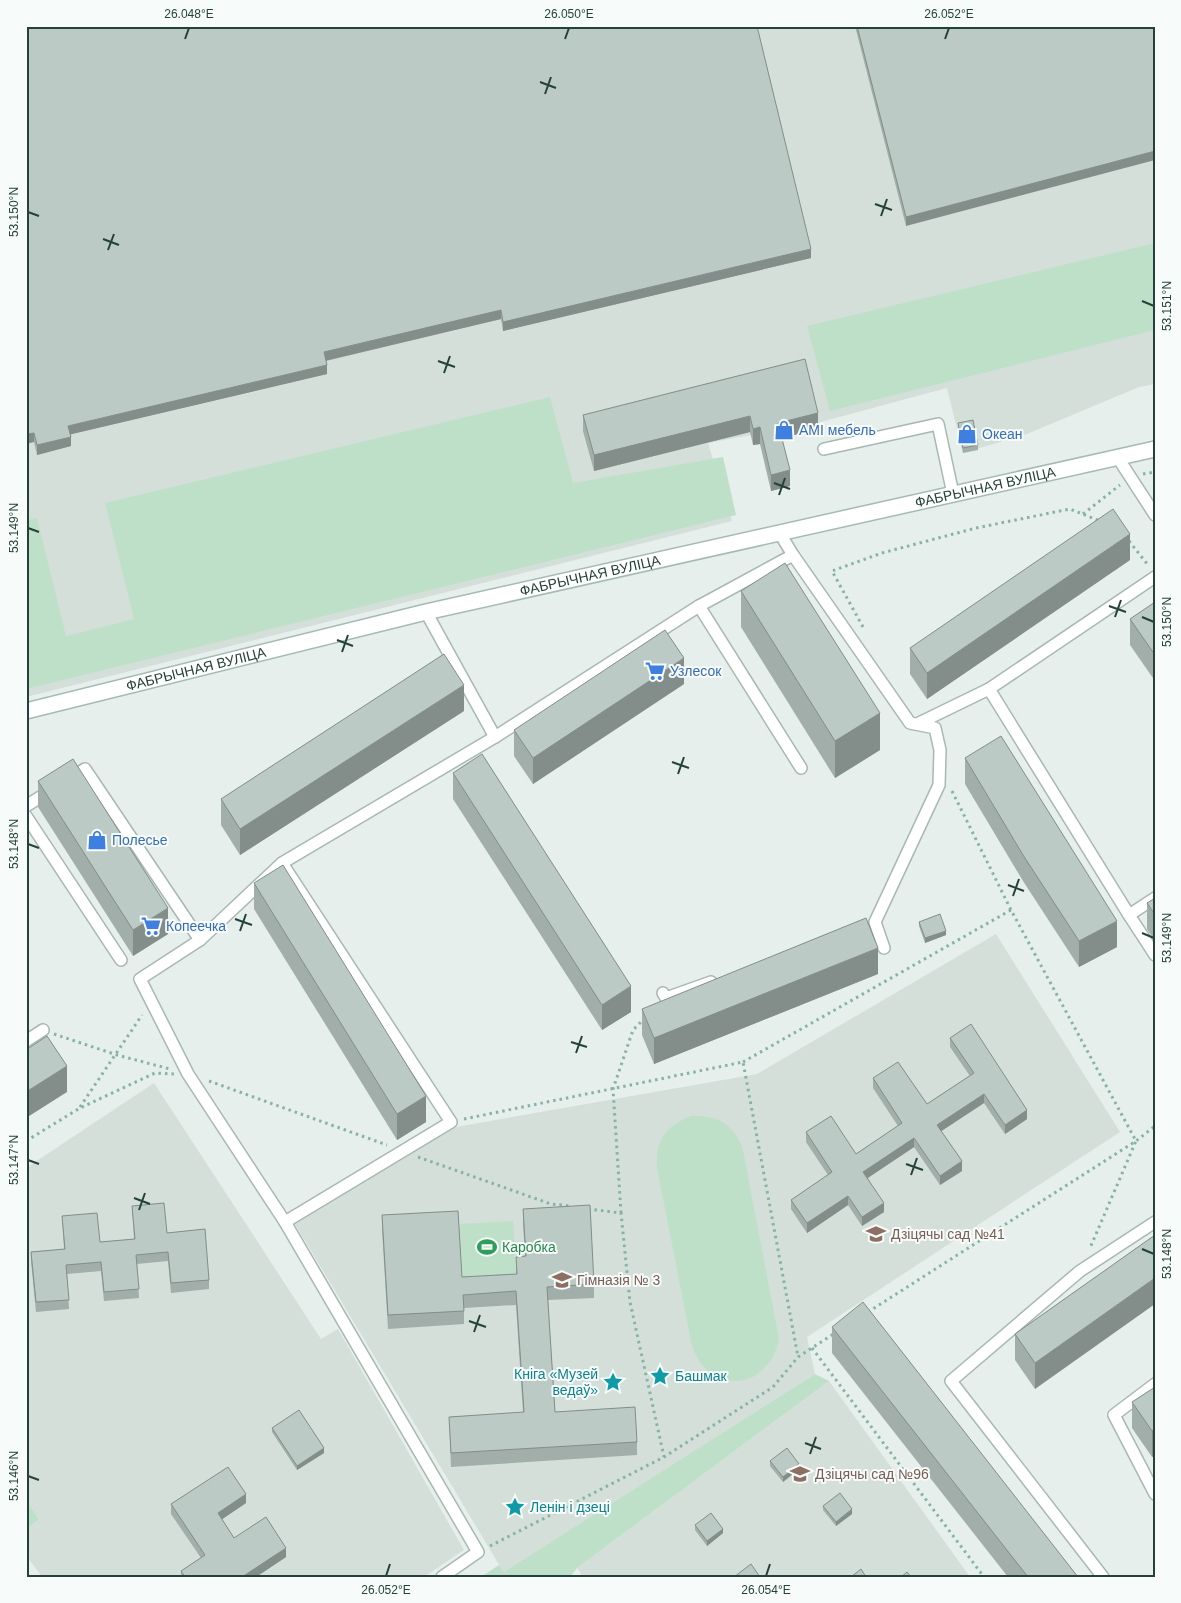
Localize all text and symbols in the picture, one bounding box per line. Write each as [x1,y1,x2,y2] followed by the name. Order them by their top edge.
[164,7,214,21] text: 26.048°E
[544,7,594,21] text: 26.050°E
[924,7,974,21] text: 26.052°E
[7,187,21,237] text: 53.150°N
[1160,281,1174,331] text: 53.151°N
[773,419,795,441] shop icon: AMI мебель
[799,422,876,438] place label: AMI мебель
[956,423,978,445] shop icon: Океан
[982,426,1022,442] place label: Океан
[913,463,1058,510] street label: ФАБРЫЧНАЯ ВУЛІЦА
[7,503,21,553] text: 53.149°N
[518,552,662,599] street label: ФАБРЫЧНАЯ ВУЛІЦА
[1160,597,1174,647] text: 53.150°N
[124,644,268,694] street label: ФАБРЫЧНАЯ ВУЛІЦА
[644,660,666,682] supermarket icon: Узлесок
[670,663,722,679] place label: Узлесок
[7,819,21,869] text: 53.148°N
[86,829,108,851] shop icon: Полесье
[112,832,168,848] place label: Полесье
[1160,913,1174,963] text: 53.149°N
[140,915,162,937] supermarket icon: Копеечка
[166,918,226,934] place label: Копеечка
[7,1135,21,1185] text: 53.147°N
[865,1223,887,1245] school or university icon: Дзіцячы сад №41
[891,1226,1005,1242] place label: Дзіцячы сад №41
[1160,1229,1174,1279] text: 53.148°N
[476,1236,498,1258] sports icon: Каробка
[502,1239,556,1255] place label: Каробка
[551,1269,573,1291] school or university icon: Гімназія № 3
[577,1272,661,1288] place label: Гімназія № 3
[649,1365,671,1387] place icon: Башмак
[514,1366,598,1398] place label: Кніга «Музей ведаў»
[675,1368,728,1384] place label: Башмак
[602,1371,624,1393] place icon: Кніга «Музей ведаў»
[7,1451,21,1501] text: 53.146°N
[789,1463,811,1485] school or university icon: Дзіцячы сад №96
[815,1466,929,1482] place label: Дзіцячы сад №96
[504,1496,526,1518] place icon: Ленін і дзеці
[530,1499,610,1515] place label: Ленін і дзеці
[361,1583,411,1597] text: 26.052°E
[741,1583,791,1597] text: 26.054°E

